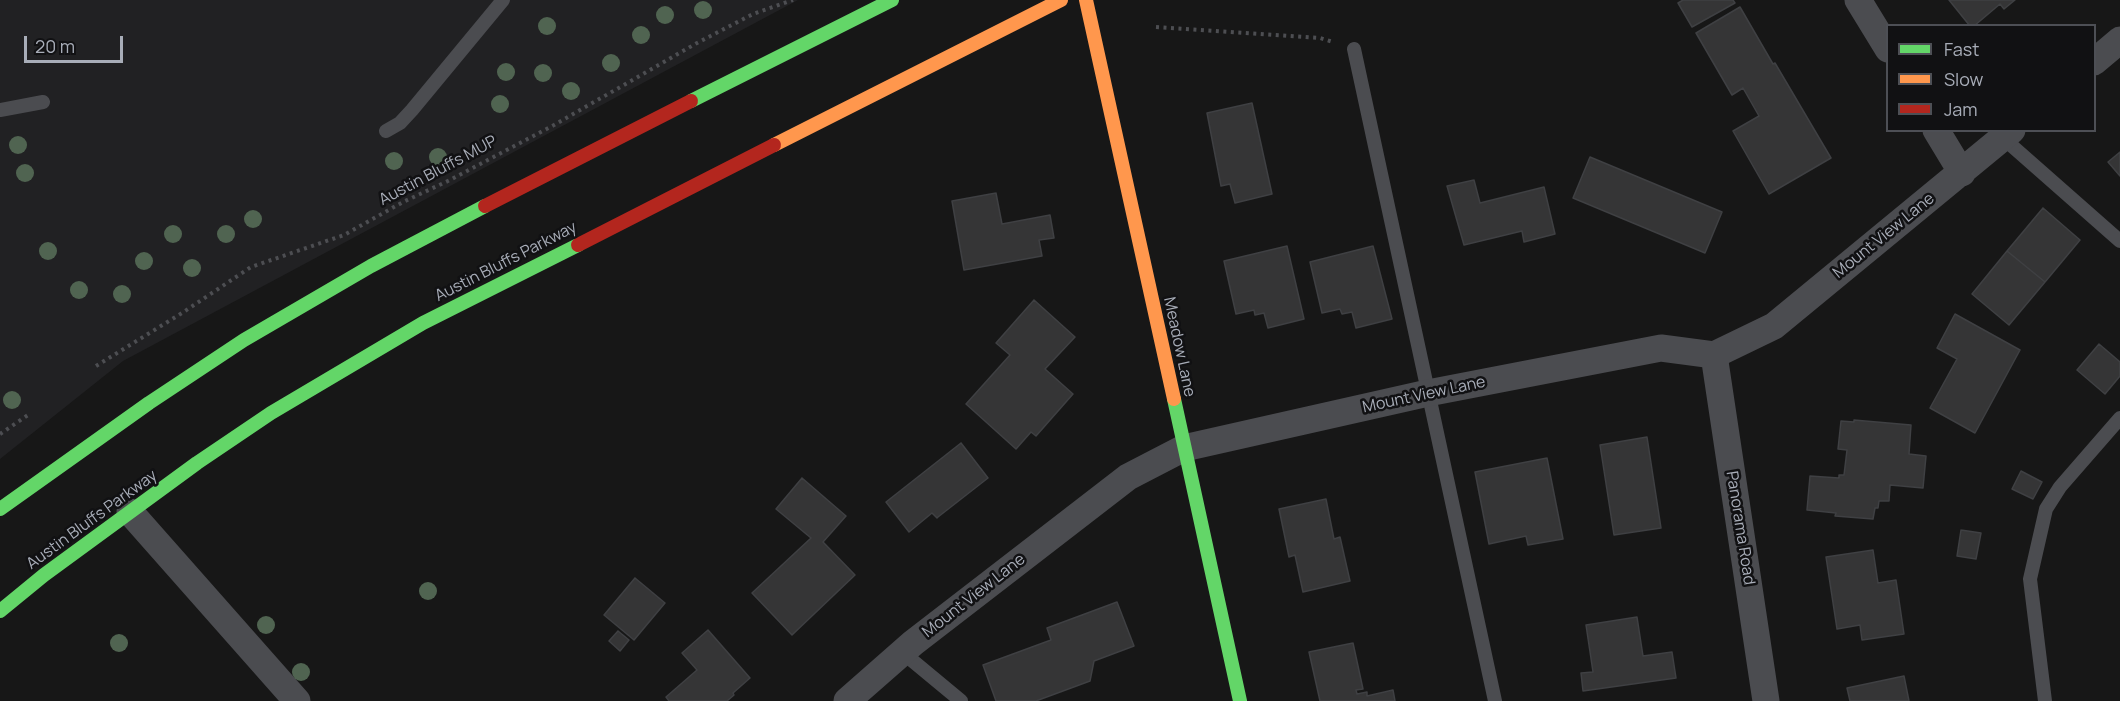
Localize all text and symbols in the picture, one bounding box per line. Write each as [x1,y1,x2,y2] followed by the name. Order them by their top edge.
[27,24,126,62] scale bar
[1886,24,2096,132] legend
[35,34,75,58] text: 20 m
[1944,37,1979,61] text: Fast
[1944,67,1983,91] text: Slow
[1944,97,1978,121] text: Jam
[376,132,500,210] street label: Austin Bluffs MUP
[1829,189,1939,283] street label: Mount View Lane
[432,218,580,306] street label: Austin Bluffs Parkway
[1159,295,1199,399] street label: Meadow Lane
[1361,373,1487,417] street label: Mount View Lane
[23,466,161,574] street label: Austin Bluffs Parkway
[1722,470,1758,586] street label: Panorama Road
[919,550,1029,642] street label: Mount View Lane

